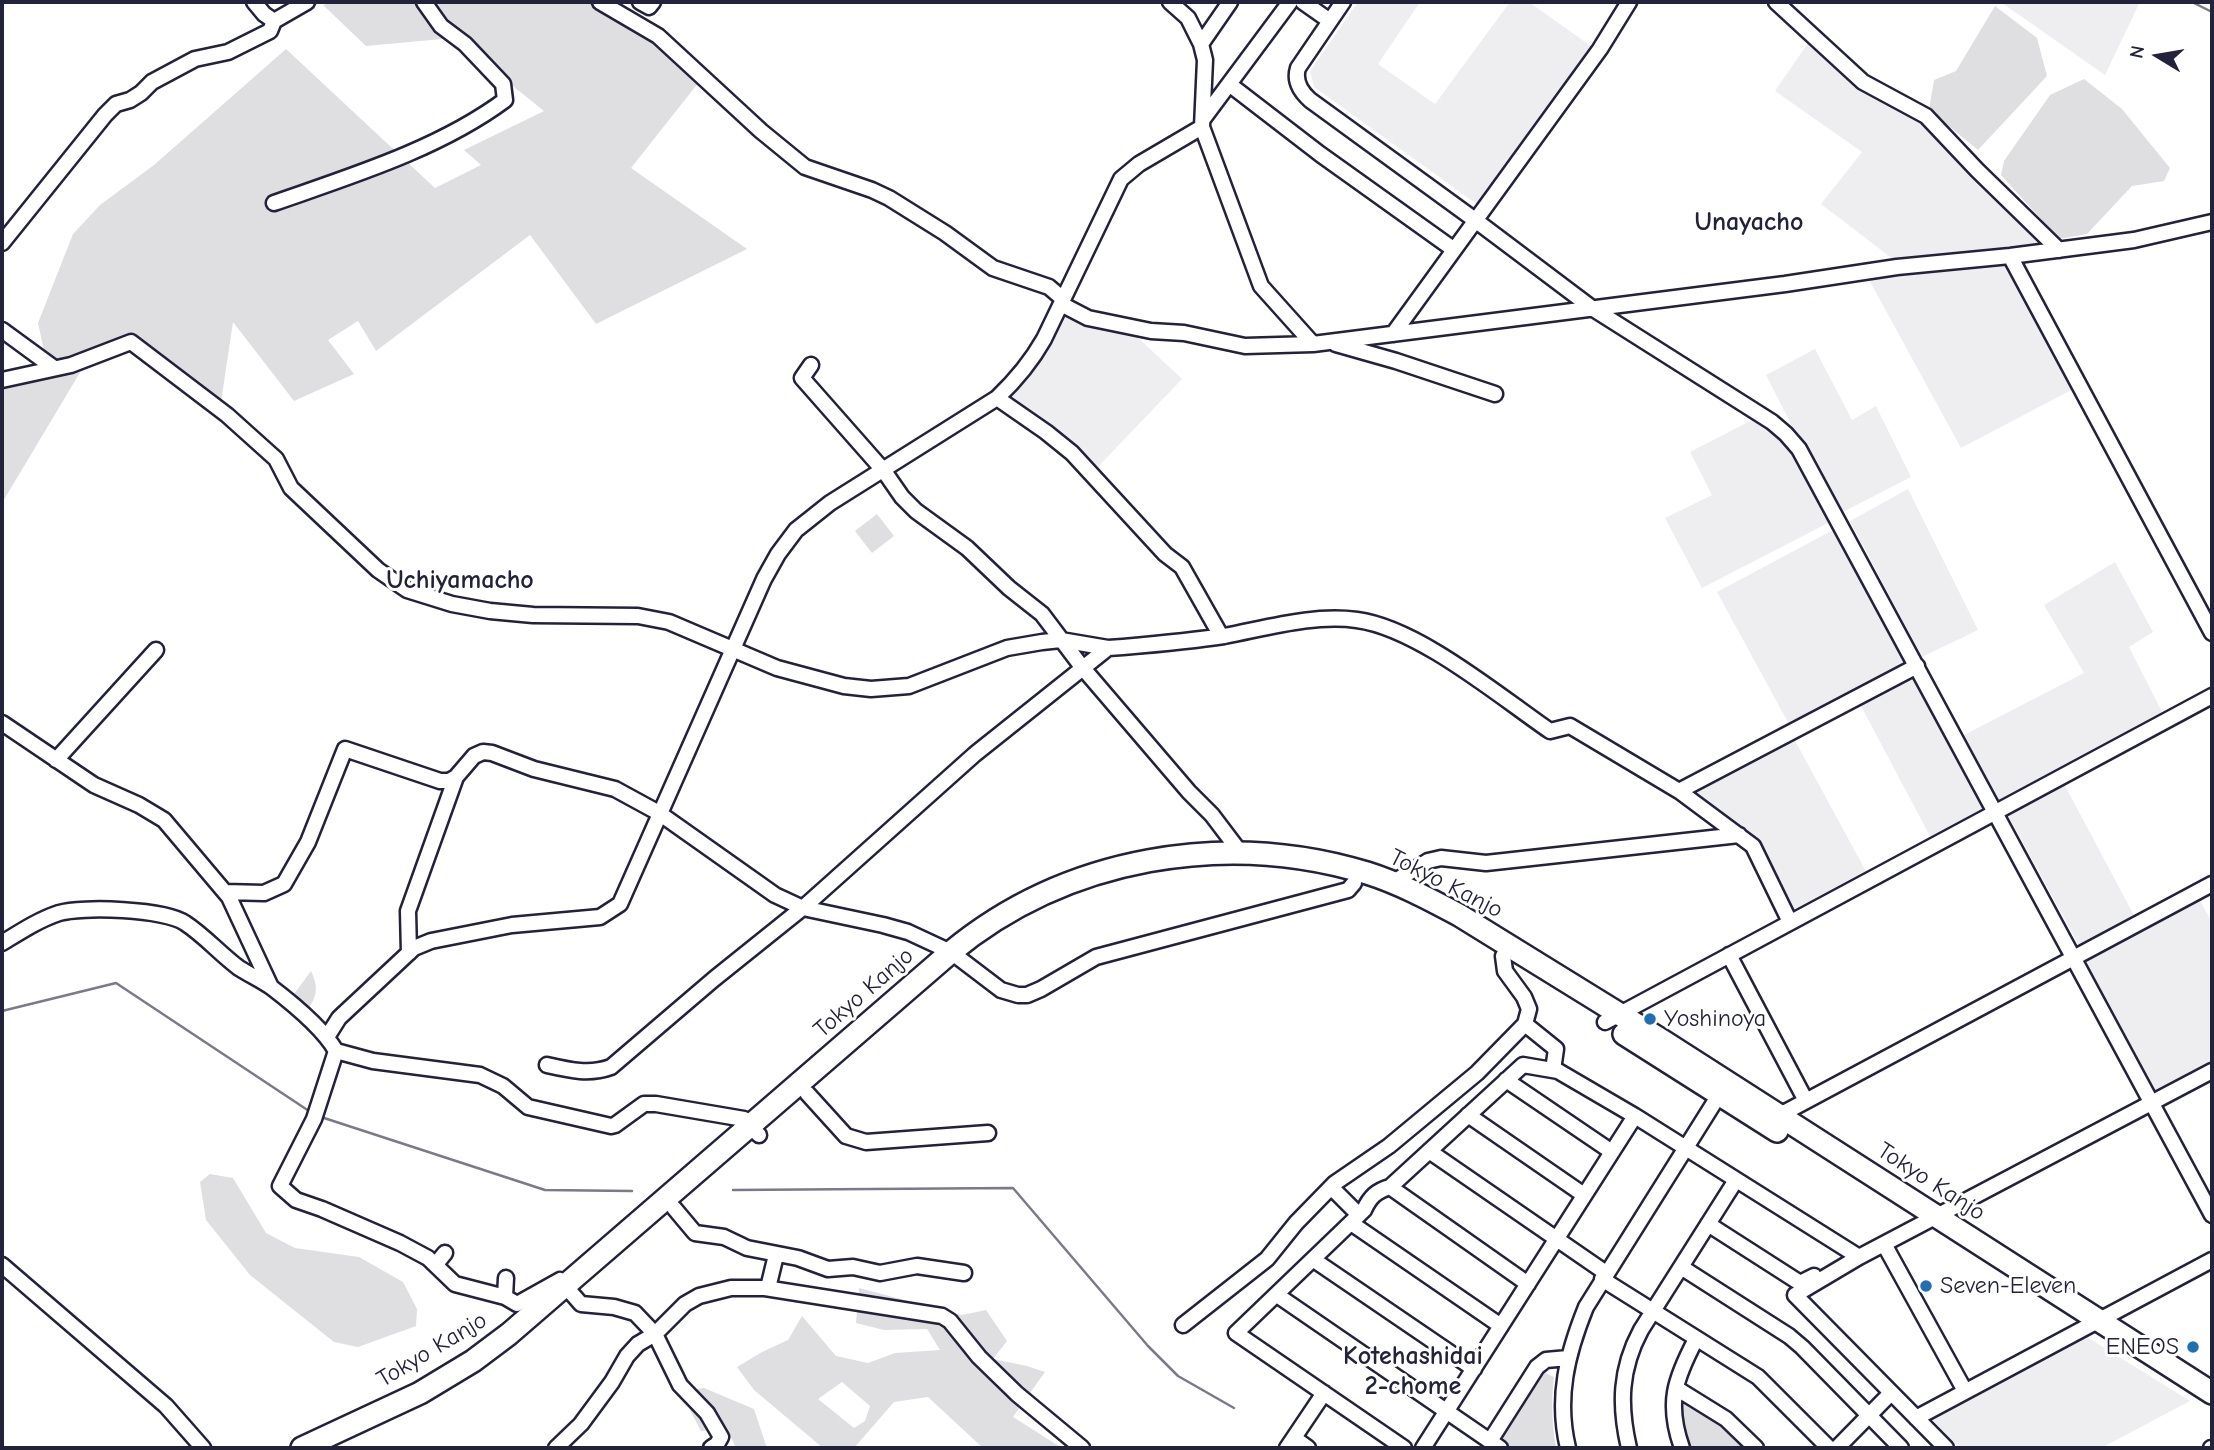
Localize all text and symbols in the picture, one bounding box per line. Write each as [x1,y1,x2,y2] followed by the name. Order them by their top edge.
[2123,21,2193,91] north arrow
[2125,44,2149,60] text: N
[1695,207,1803,239] district label: Unayacho
[386,565,534,597] district label: Uchiyamacho
[1385,843,1507,925] street label: Tokyo Kanjo
[808,942,920,1044] street label: Tokyo Kanjo
[1664,1005,1766,1033] place label: Yoshinoya
[1642,1011,1658,1027] marker: Yoshinoya
[1872,1136,1990,1228] street label: Tokyo Kanjo
[1940,1272,2076,1300] place label: Seven-Eleven
[1918,1278,1934,1294] marker: Seven-Eleven
[372,1306,492,1394] street label: Tokyo Kanjo
[2106,1333,2179,1361] place label: ENEOS
[2185,1339,2201,1355] marker: ENEOS
[1343,1341,1483,1402] district label: Kotehashidai 2-chome

